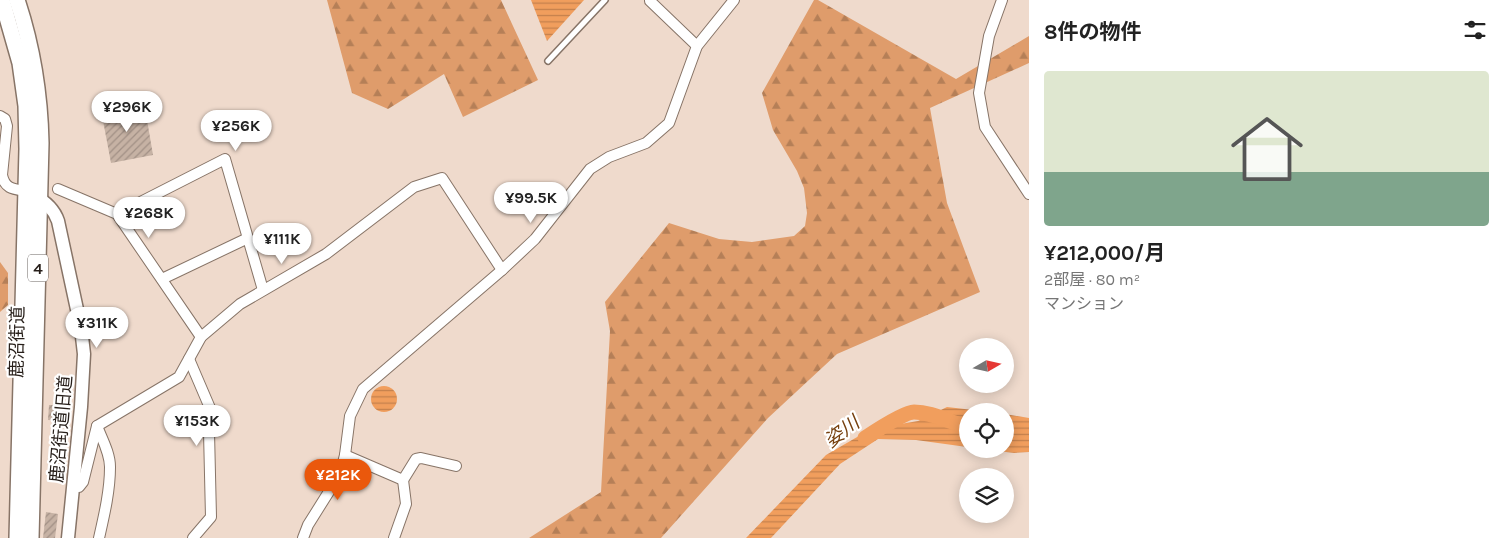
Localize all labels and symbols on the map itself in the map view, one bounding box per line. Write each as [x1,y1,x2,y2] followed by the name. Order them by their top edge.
[92,90,162,133] pin: ¥296K
[201,110,271,152] pin: ¥256K
[490,182,572,224] pin: ¥99.5K
[114,196,184,239] pin: ¥268K
[247,222,317,265] pin: ¥111K
[28,254,48,282] road number: 4
[5,306,29,378] street label: 鹿沼街道
[62,306,132,349] pin: ¥311K
[959,338,1014,392] north arrow
[45,374,77,484] street label: 鹿沼街道旧道
[162,404,232,447] pin: ¥153K
[820,411,865,452] water label: 姿川
[303,458,373,501] pin: ¥212K

